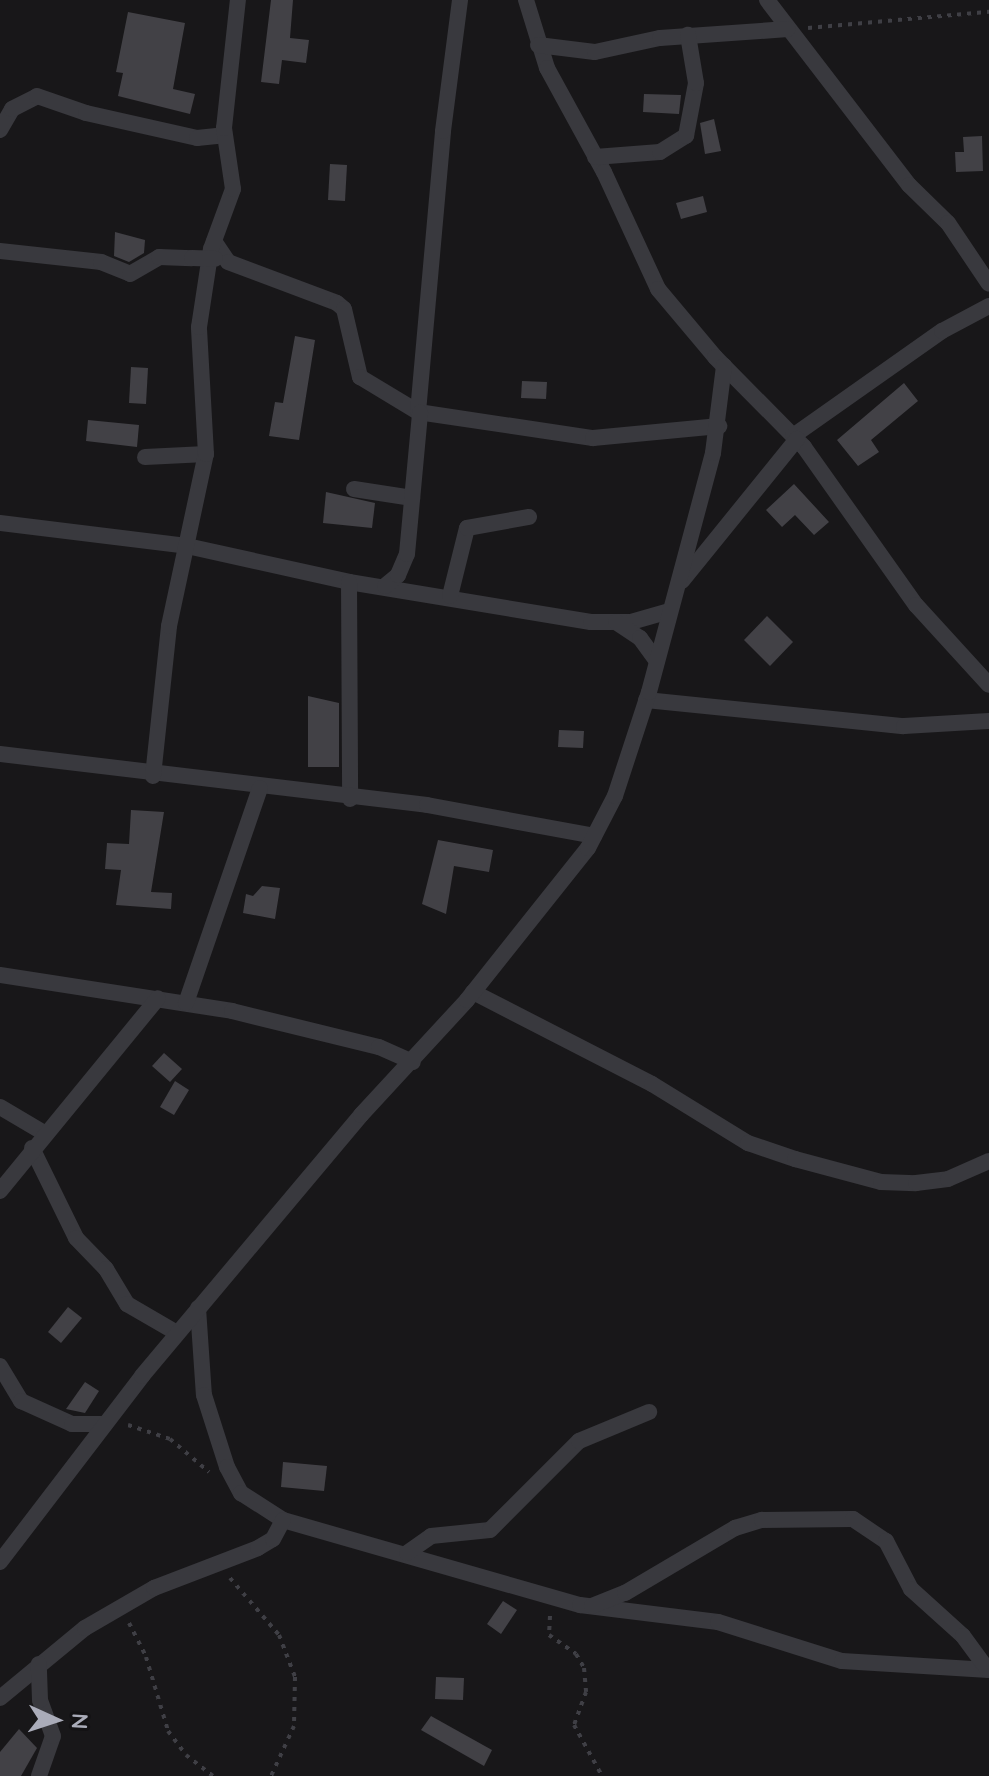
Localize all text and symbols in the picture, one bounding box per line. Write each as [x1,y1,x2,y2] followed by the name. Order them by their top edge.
[16,1680,96,1760] north arrow
[66,1712,94,1730] text: N

